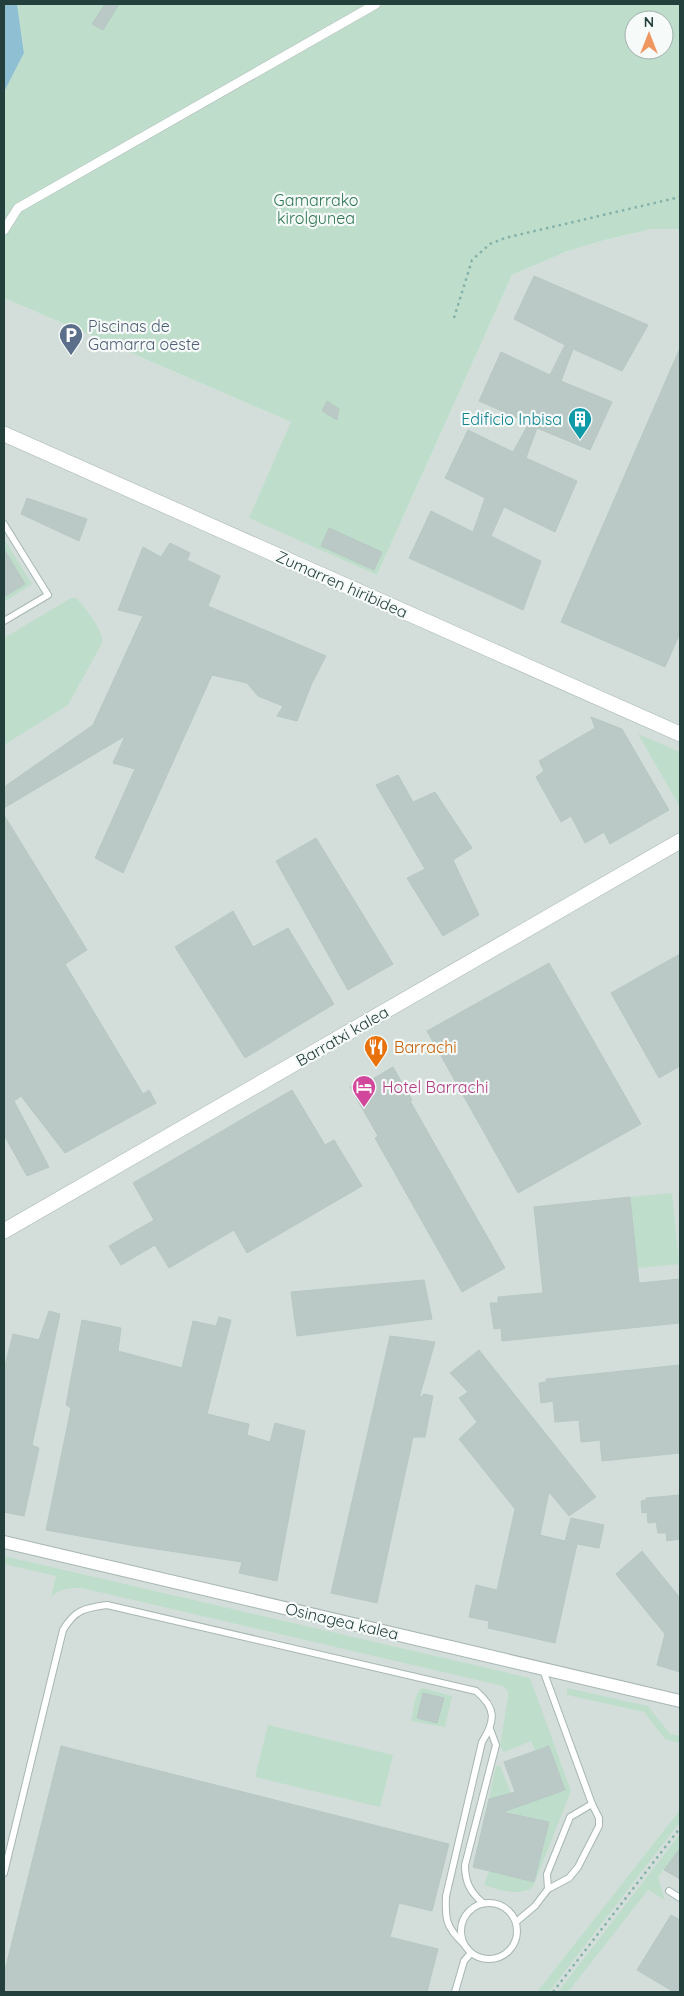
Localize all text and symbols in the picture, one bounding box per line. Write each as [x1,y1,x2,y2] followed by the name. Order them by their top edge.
[624,10,674,60] north arrow
[644,13,654,31] text: N
[273,190,359,228] park label: Gamarrako kirolgunea
[88,316,200,354] place label: Piscinas de Gamarra oeste
[58,322,84,356] parking icon: Piscinas de Gamarra oeste
[567,406,593,440] building icon: Edificio Inbisa
[461,409,562,429] place label: Edificio Inbisa
[273,546,411,622] street label: Zumarren hiribidea
[292,1001,392,1071] street label: Barratxi kalea
[363,1034,389,1068] restaurant icon: Barrachi
[394,1037,457,1057] place label: Barrachi
[351,1074,377,1108] hotel icon: Hotel Barrachi
[382,1077,488,1097] place label: Hotel Barrachi
[283,1598,401,1644] street label: Osinagea kalea

